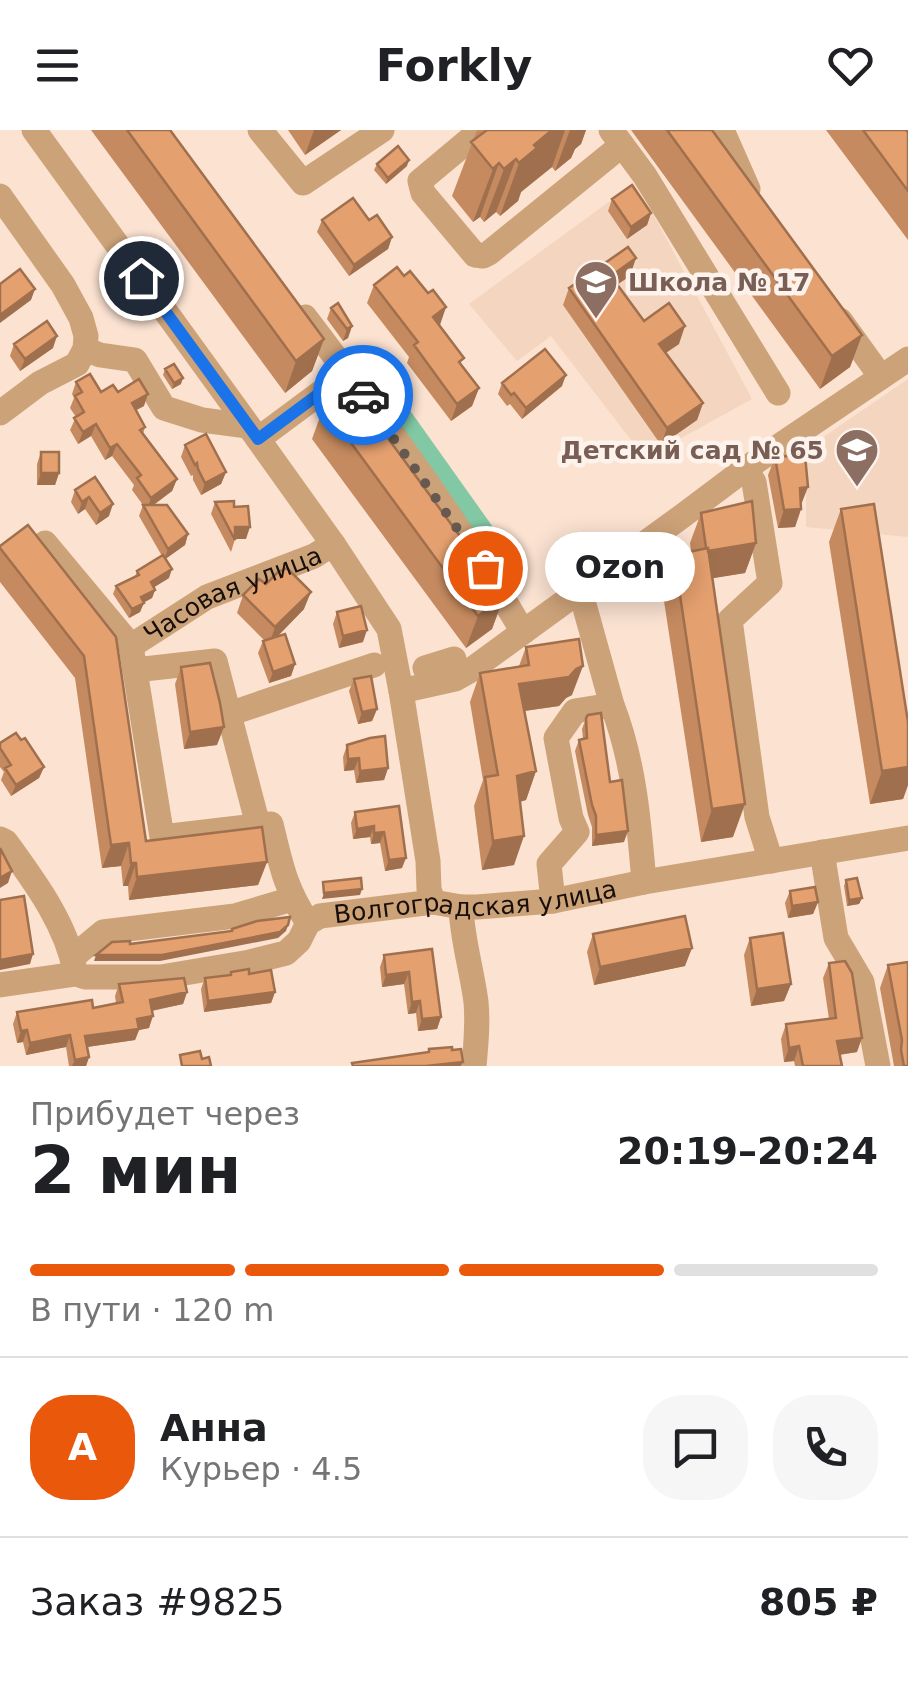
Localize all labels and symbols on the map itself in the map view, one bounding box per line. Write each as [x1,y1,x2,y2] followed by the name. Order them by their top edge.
[99,236,184,321] pin
[573,259,619,320] school or university icon: Школа № 17
[628,268,810,297] place label: Школа № 17
[313,345,413,445] courier
[834,427,880,488] school or university icon: Детский сад № 65
[561,436,824,465] place label: Детский сад № 65
[443,526,528,611] pin
[545,533,695,603] callout: Ozon
[139,540,326,649] street label: Часовая улица
[332,874,619,929] street label: Волгоградская улица

